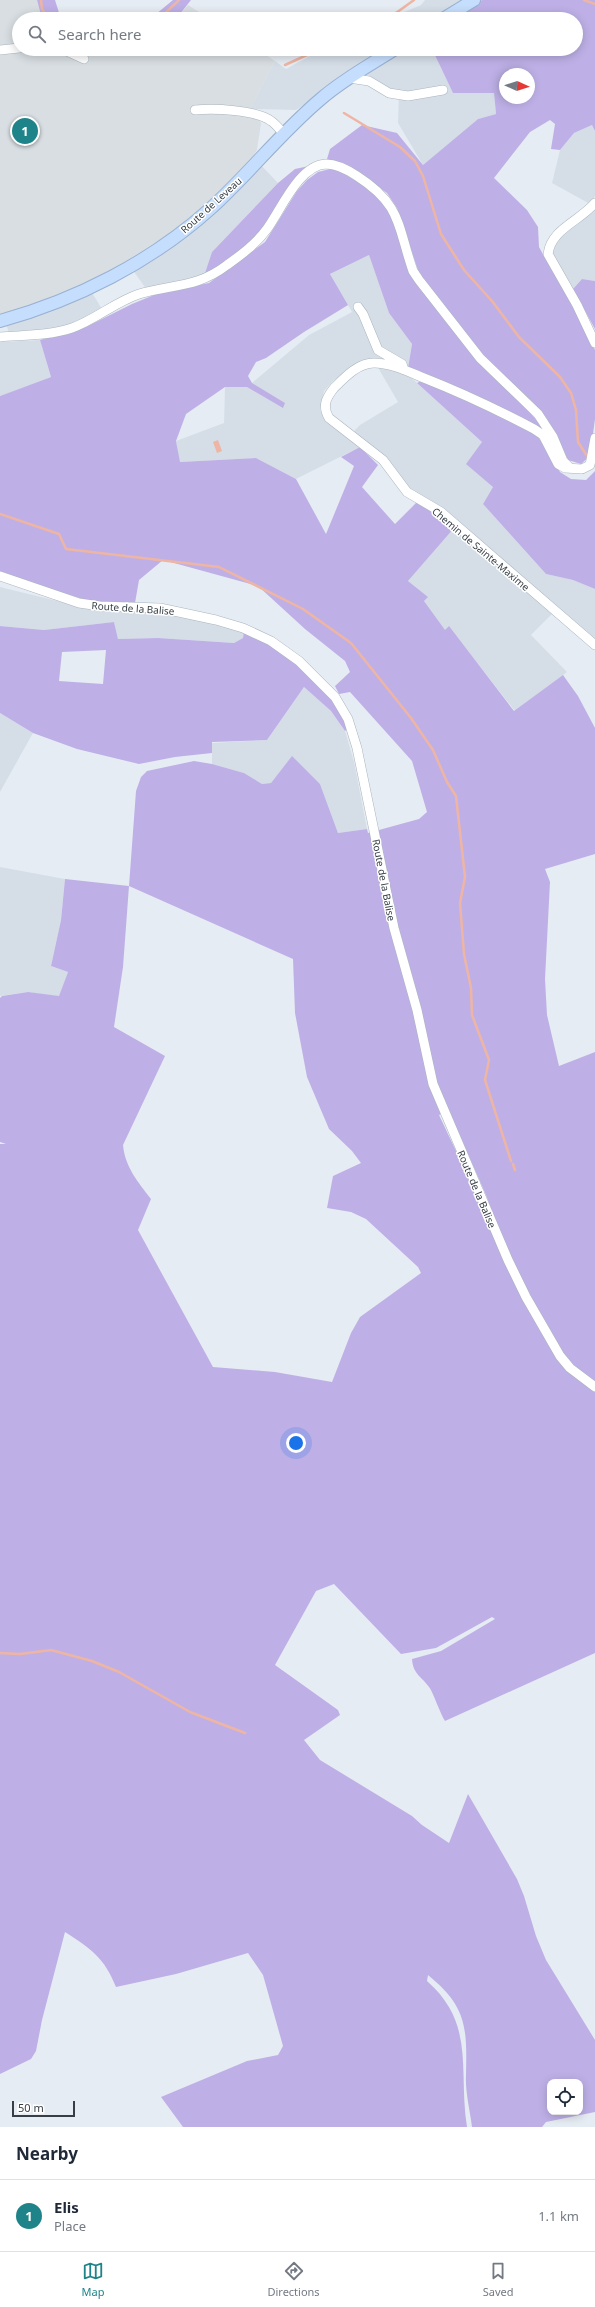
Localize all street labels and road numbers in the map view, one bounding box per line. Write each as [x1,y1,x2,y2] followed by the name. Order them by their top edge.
[177,174,245,236] street label: Route de Leveau
[429,504,533,594] street label: Chemin de Sainte-Maxime
[91,598,175,618] street label: Route de la Balise
[369,838,399,923] street label: Route de la Balise
[454,1148,500,1230] street label: Route de la Balise

